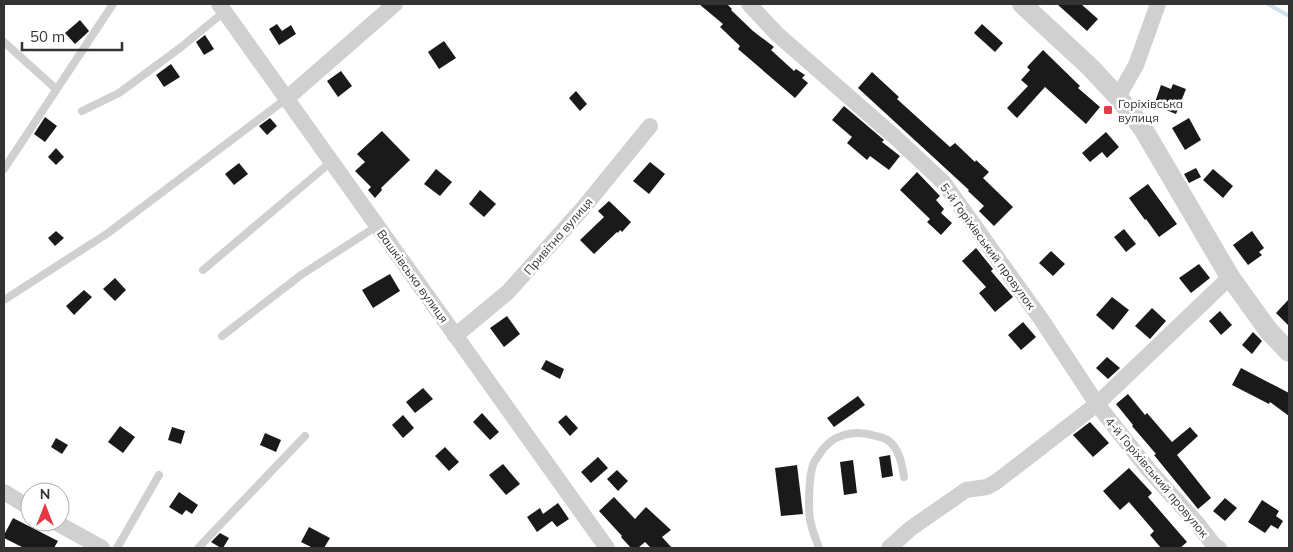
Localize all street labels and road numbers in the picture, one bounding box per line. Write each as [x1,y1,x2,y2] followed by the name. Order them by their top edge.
[937,180,1039,313] street label: 5-й Горіхівський провулок
[520,194,596,278] street label: Привітна вулиця
[374,226,452,326] street label: Вашківська вулиця
[1102,414,1212,541] street label: 4-й Горіхівський провулок

